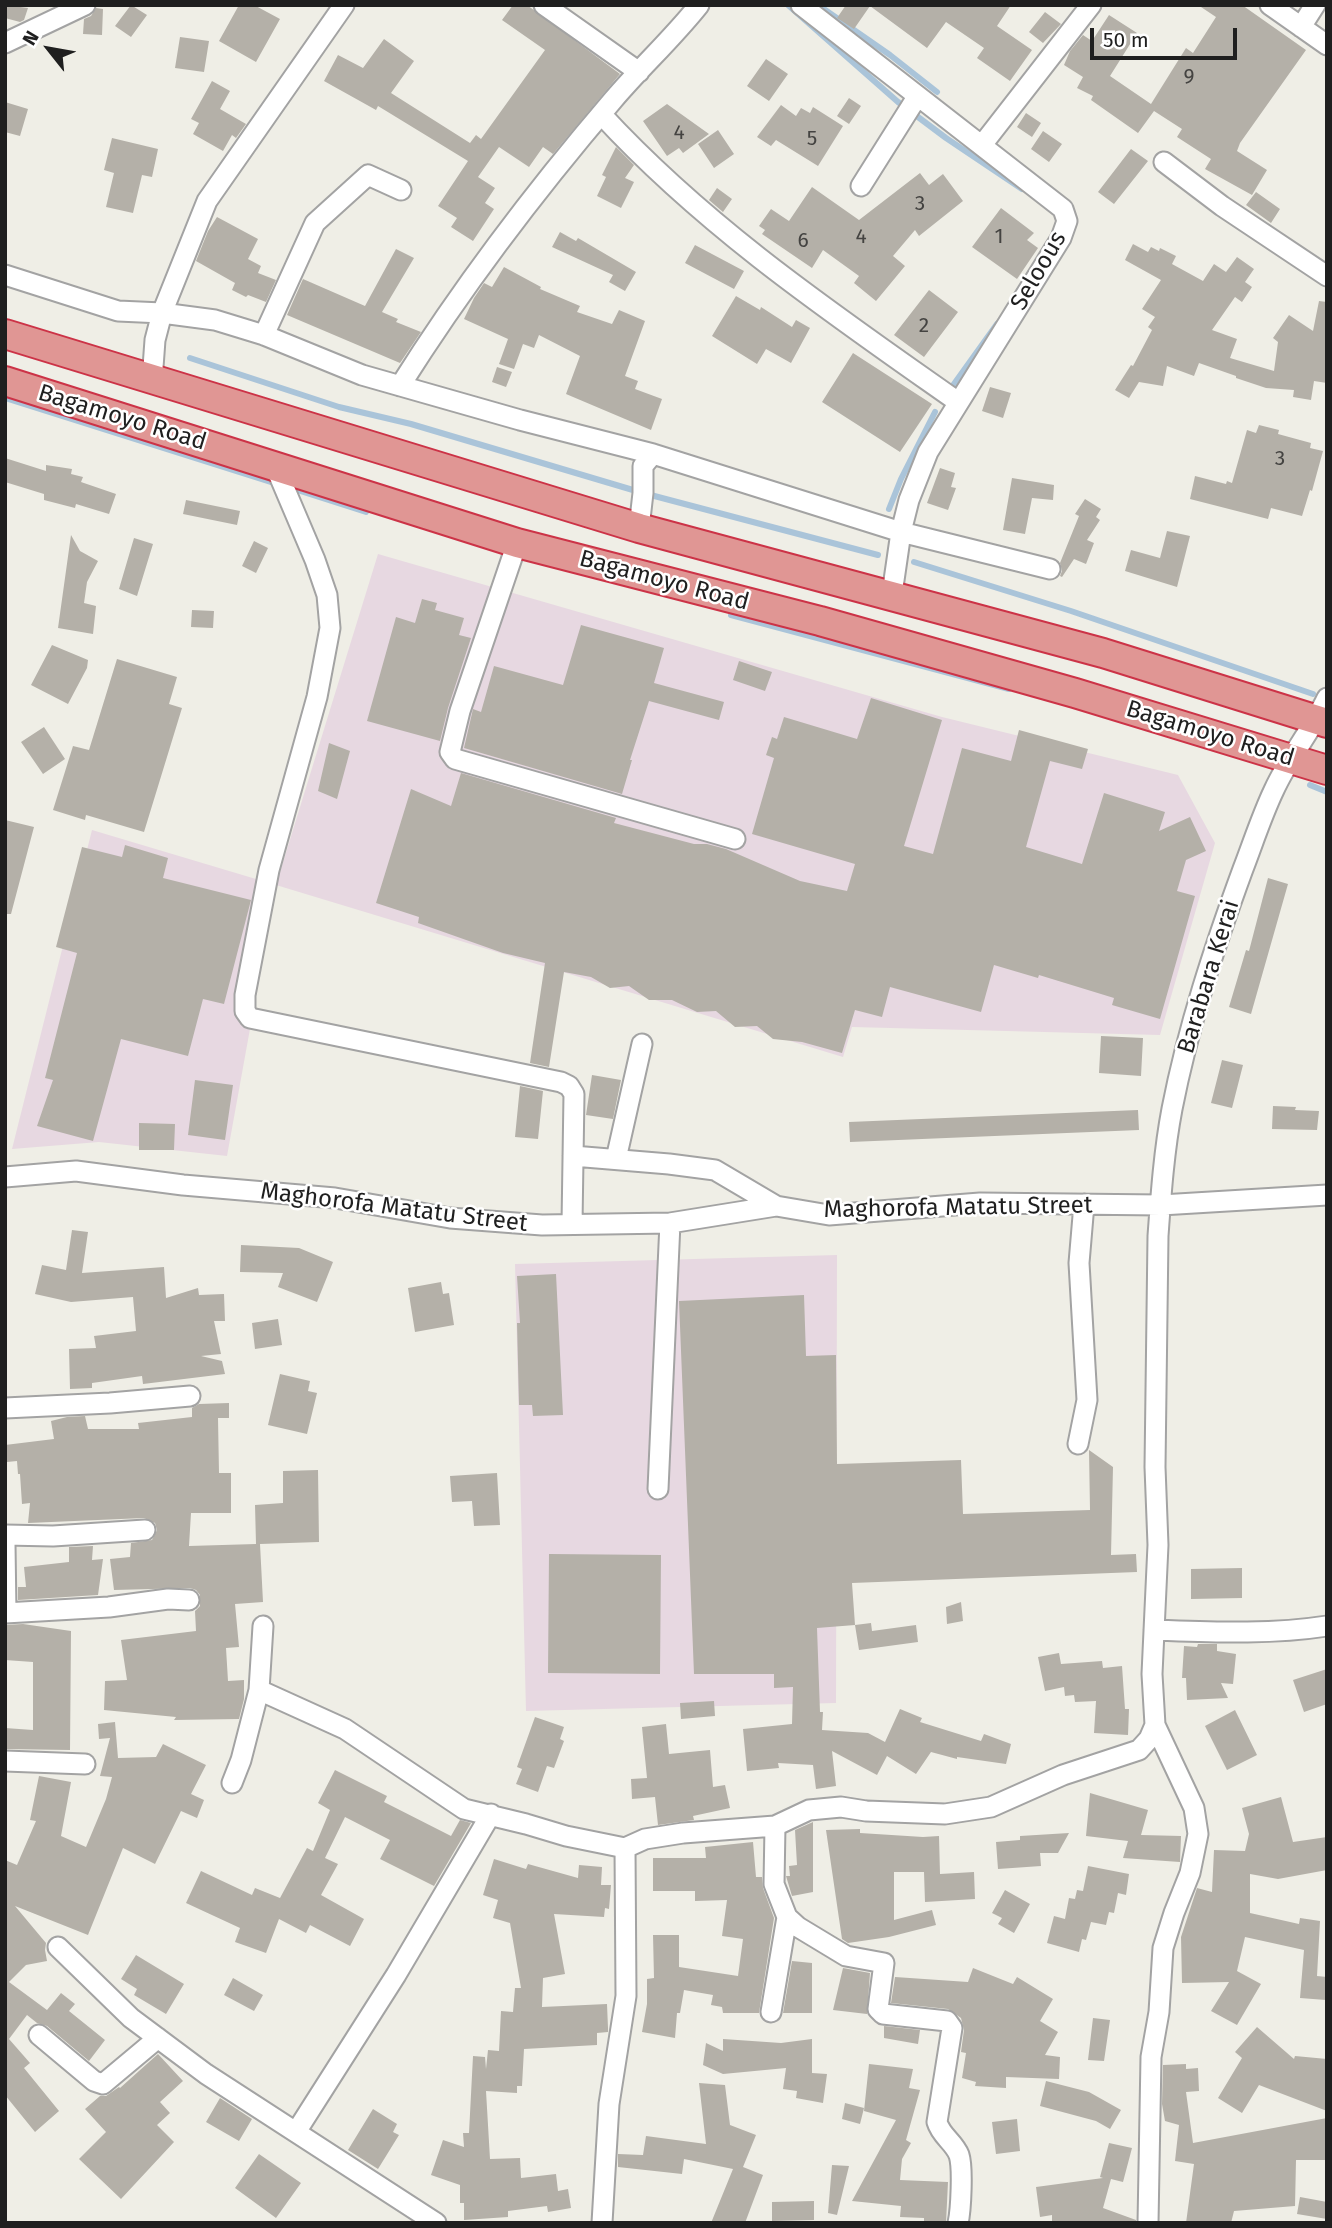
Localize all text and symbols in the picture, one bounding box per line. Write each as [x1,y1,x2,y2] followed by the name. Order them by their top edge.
[14,14,84,84] north arrow
[1094,14,1241,58] scale bar
[17,27,44,49] text: N
[1103,27,1149,53] text: 50 m
[1183,64,1195,90] house number: 9
[673,120,685,146] house number: 4
[807,126,817,152] house number: 5
[915,191,925,217] house number: 3
[855,224,867,250] house number: 4
[994,224,1004,250] house number: 1
[1005,226,1073,316] street label: Seloous
[797,228,809,254] house number: 6
[919,313,929,339] house number: 2
[34,379,210,457] street label: Bagamoyo Road
[1275,446,1285,472] house number: 3
[576,545,752,617] street label: Bagamoyo Road
[1122,695,1298,773] street label: Bagamoyo Road
[1172,897,1246,1057] street label: Barabara Kerai
[259,1177,529,1239] street label: Maghorofa Matatu Street
[823,1191,1093,1225] street label: Maghorofa Matatu Street

